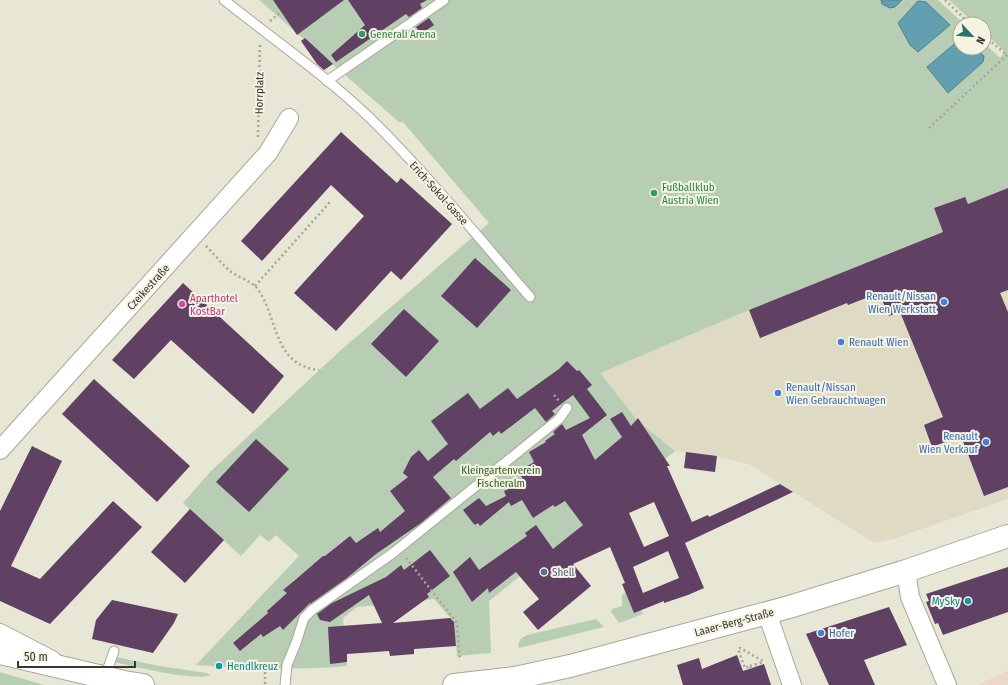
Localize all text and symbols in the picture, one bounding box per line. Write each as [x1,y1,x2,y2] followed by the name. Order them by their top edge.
[952,16,992,56] north arrow
[370,28,436,41] place label: Generali Arena
[357,29,367,39] marker: Generali Arena
[973,34,988,46] text: N
[253,71,266,114] street label: Horrplatz
[407,159,471,228] street label: Erich-Sokol-Gasse
[662,181,719,207] place label: Fußballklub Austria Wien
[649,188,659,198] marker: Fußballklub Austria Wien
[124,262,172,313] street label: Czeikestraße
[866,290,936,316] place label: Renault/Nissan Wien Werkstatt
[190,292,238,318] place label: Aparthotel KostBar
[939,297,949,307] marker: Renault/Nissan Wien Werkstatt
[177,299,187,309] marker: Aparthotel KostBar
[849,336,909,349] place label: Renault Wien
[836,337,846,347] marker: Renault Wien
[786,381,886,407] place label: Renault/Nissan Wien Gebrauchtwagen
[773,388,783,398] marker: Renault/Nissan Wien Gebrauchtwagen
[919,430,979,456] place label: Renault Wien Verkauf
[981,437,991,447] marker: Renault Wien Verkauf
[461,464,541,490] park label: Kleingartenverein Fischeralm
[552,566,575,579] place label: Shell
[539,567,549,577] marker: Shell
[932,595,960,608] place label: MySky
[963,596,973,606] marker: MySky
[693,606,775,639] street label: Laaer-Berg-Straße
[829,627,854,640] place label: Hofer
[816,628,826,638] marker: Hofer
[18,643,135,669] scale bar
[24,650,48,664] text: 50 m
[227,660,279,673] place label: Hendlkreuz
[214,661,224,671] marker: Hendlkreuz

